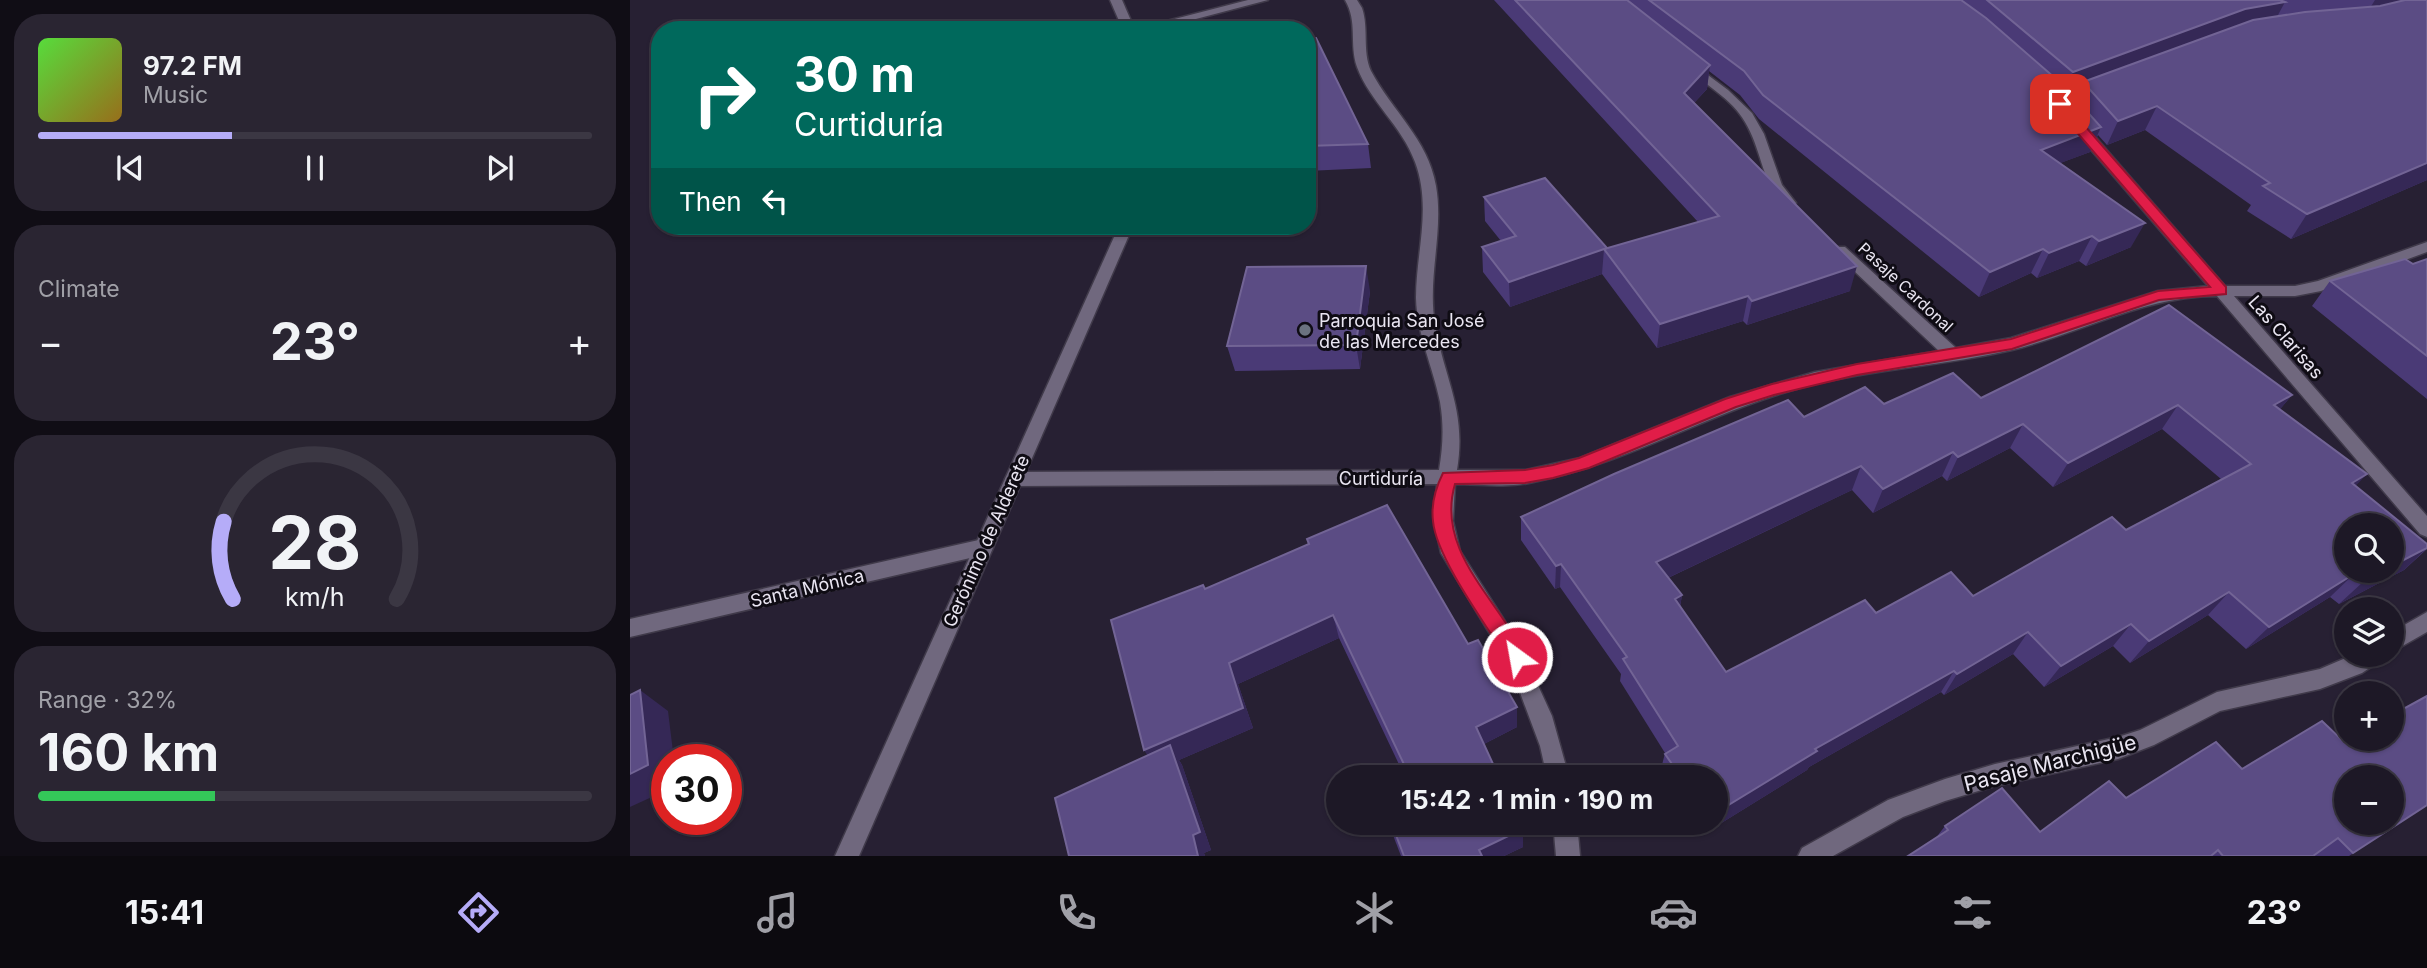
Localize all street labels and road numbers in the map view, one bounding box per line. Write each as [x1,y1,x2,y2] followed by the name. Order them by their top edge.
[1854,238,1958,336] street label: Pasaje Cardonal
[2244,291,2328,383] street label: Las Clarisas
[939,452,1033,630] street label: Gerónimo de Alderete
[1339,468,1423,489] street label: Curtiduría
[748,565,866,611] street label: Santa Mónica
[1961,729,2139,797] street label: Pasaje Marchigüe

